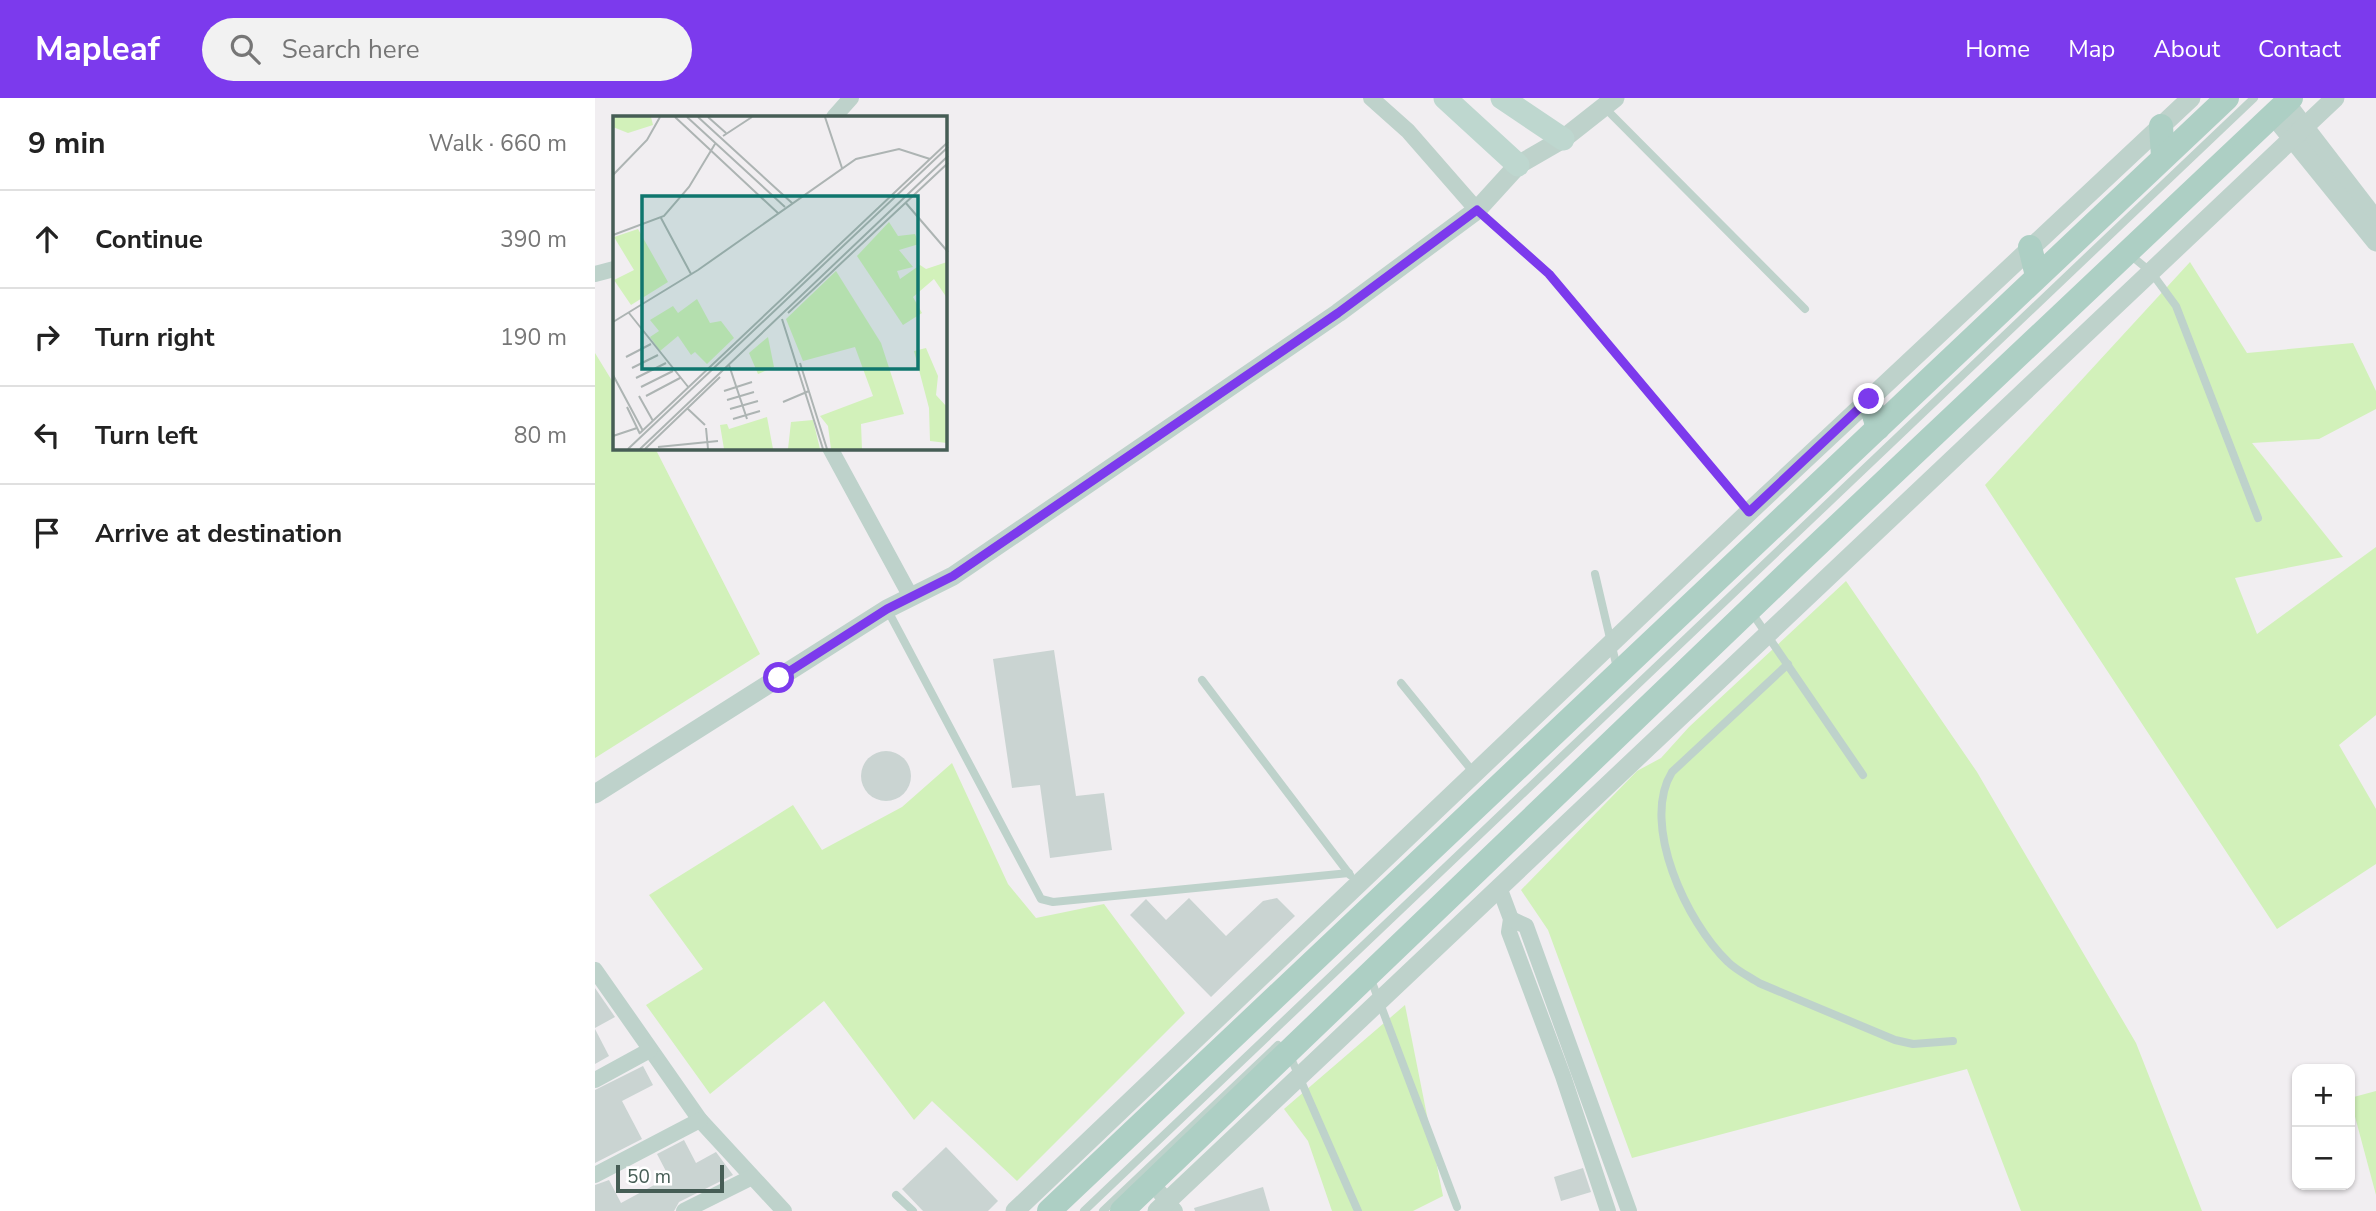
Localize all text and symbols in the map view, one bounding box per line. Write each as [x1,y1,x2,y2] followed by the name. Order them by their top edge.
[202,18,692,81] search box
[35,27,160,72] text: Mapleaf
[226,30,264,68] icon: search
[282,32,420,67] text: Search here
[1965,33,2030,65] text: Home
[2068,33,2115,65] text: Map
[2153,33,2220,65] text: About
[2258,33,2341,65] text: Contact
[613,116,947,450] inset map
[28,123,106,164] text: 9 min
[428,128,567,159] text: Walk · 660 m
[28,220,66,258] icon: ahead
[95,222,203,257] text: Continue
[500,224,567,255] text: 390 m
[28,318,66,356] icon: right
[95,320,214,355] text: Turn right
[500,322,567,353] text: 190 m
[1853,383,1884,414] route end
[28,416,66,454] icon: left
[95,418,198,453] text: Turn left
[514,420,567,451] text: 80 m
[28,514,66,552] icon: arrive
[95,516,342,551] text: Arrive at destination
[763,662,794,693] route start
[2292,1064,2355,1190] map controls
[2292,1064,2355,1127] button: +
[2292,1127,2355,1190] button: −
[616,1162,725,1194] scale bar
[627,1164,671,1190] text: 50 m

